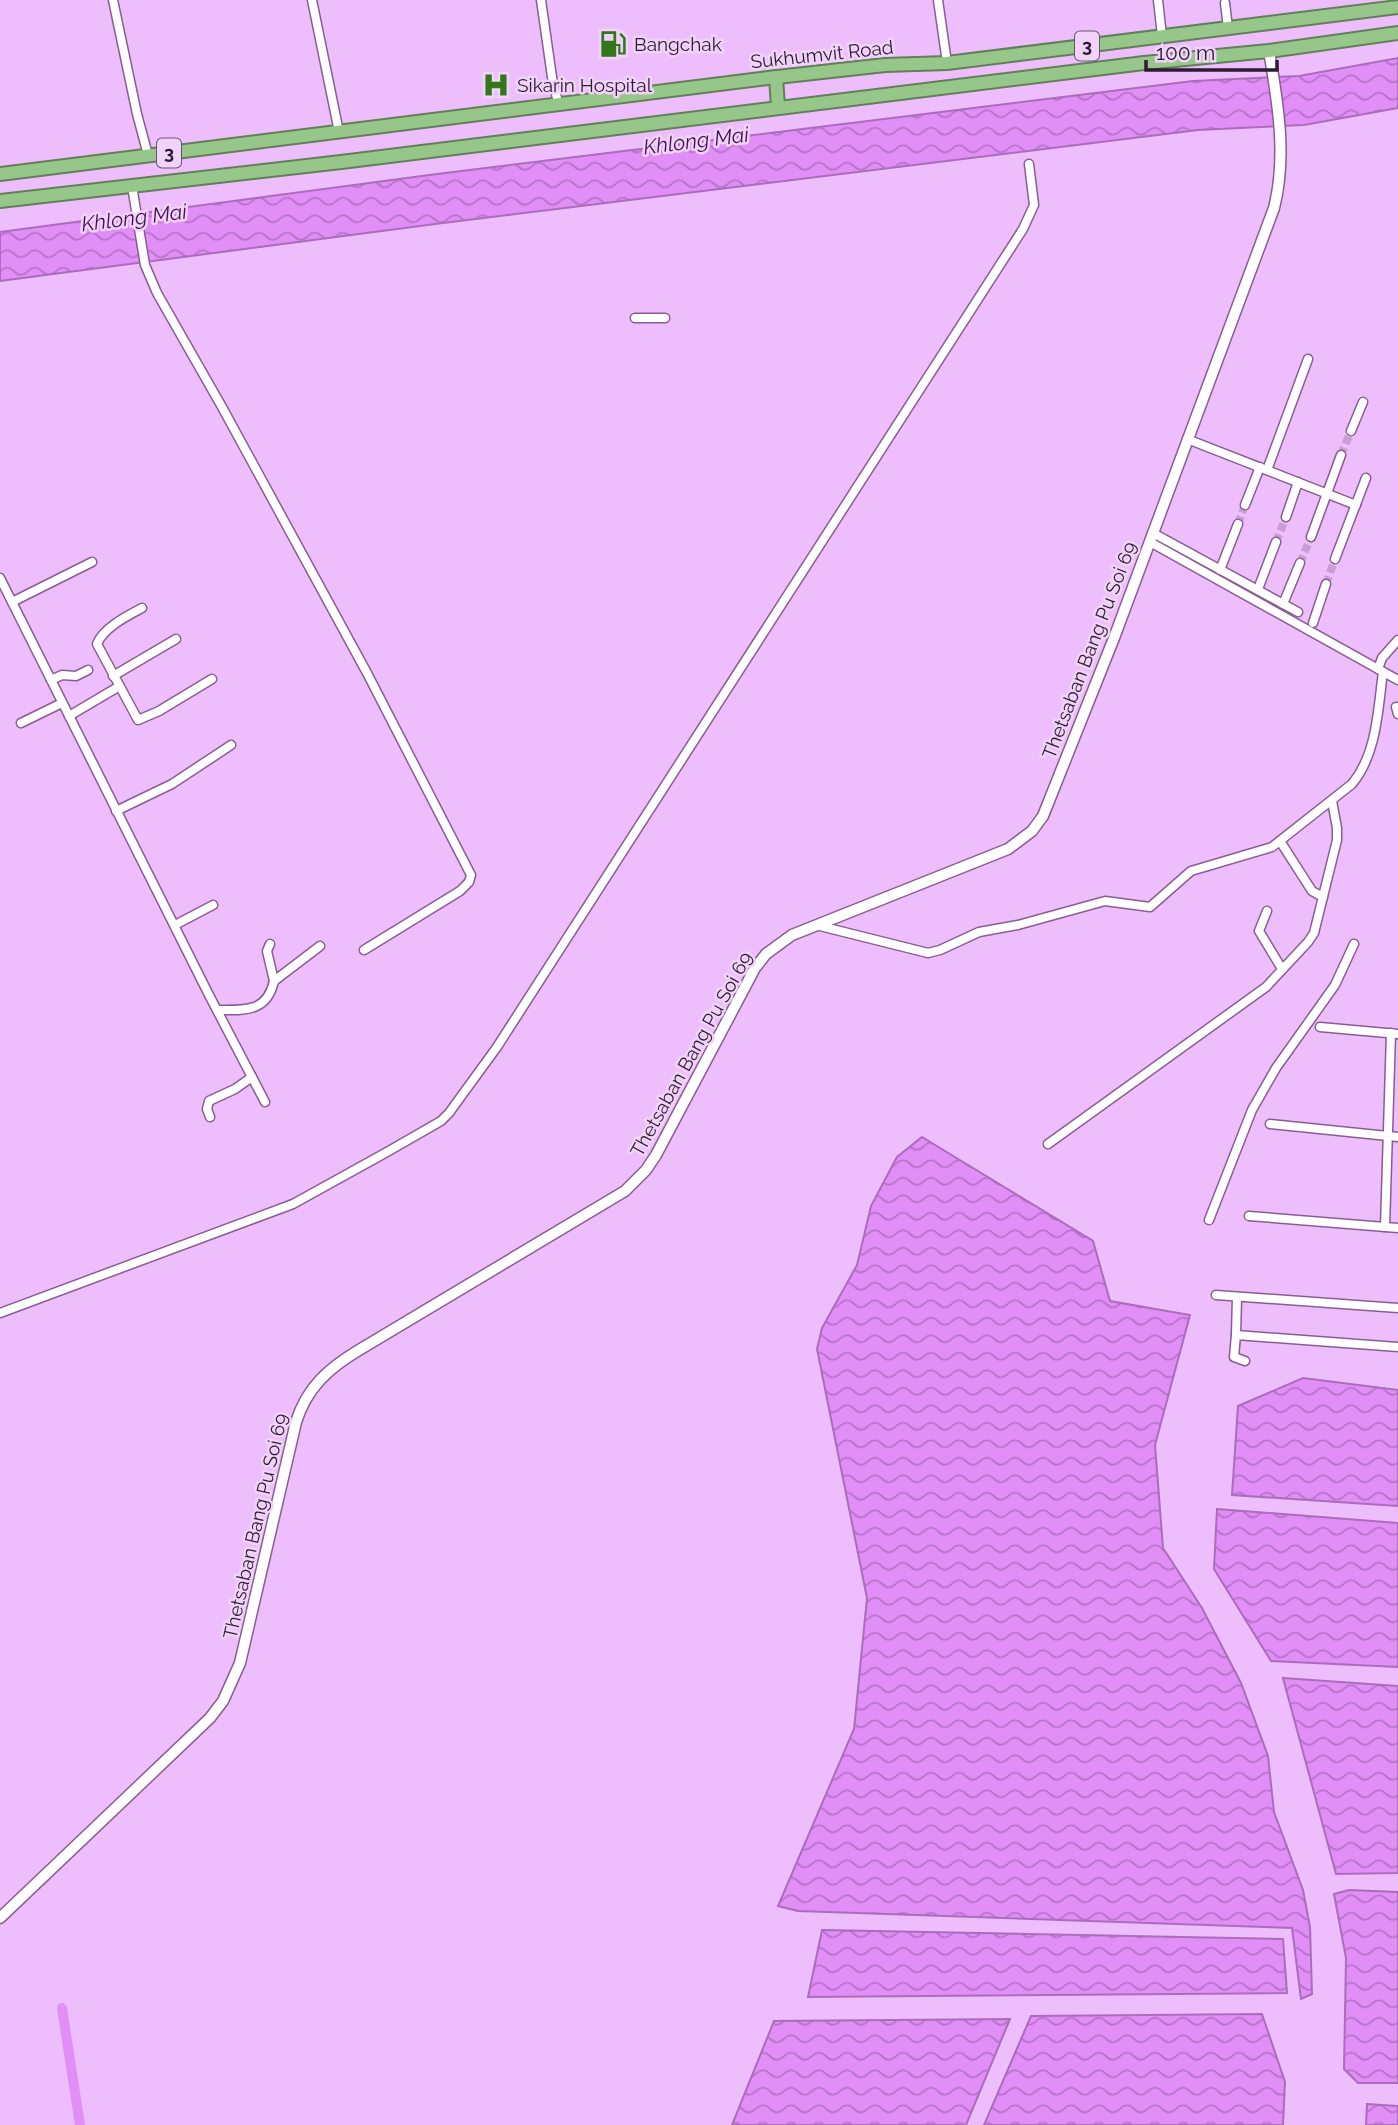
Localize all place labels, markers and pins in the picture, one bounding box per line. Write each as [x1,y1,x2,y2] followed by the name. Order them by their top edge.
[598,29,628,59] fuel station icon: Bangchak
[634,33,722,55] place label: Bangchak
[481,70,511,100] hospital icon: Sikarin Hospital
[517,74,653,96] place label: Sikarin Hospital

